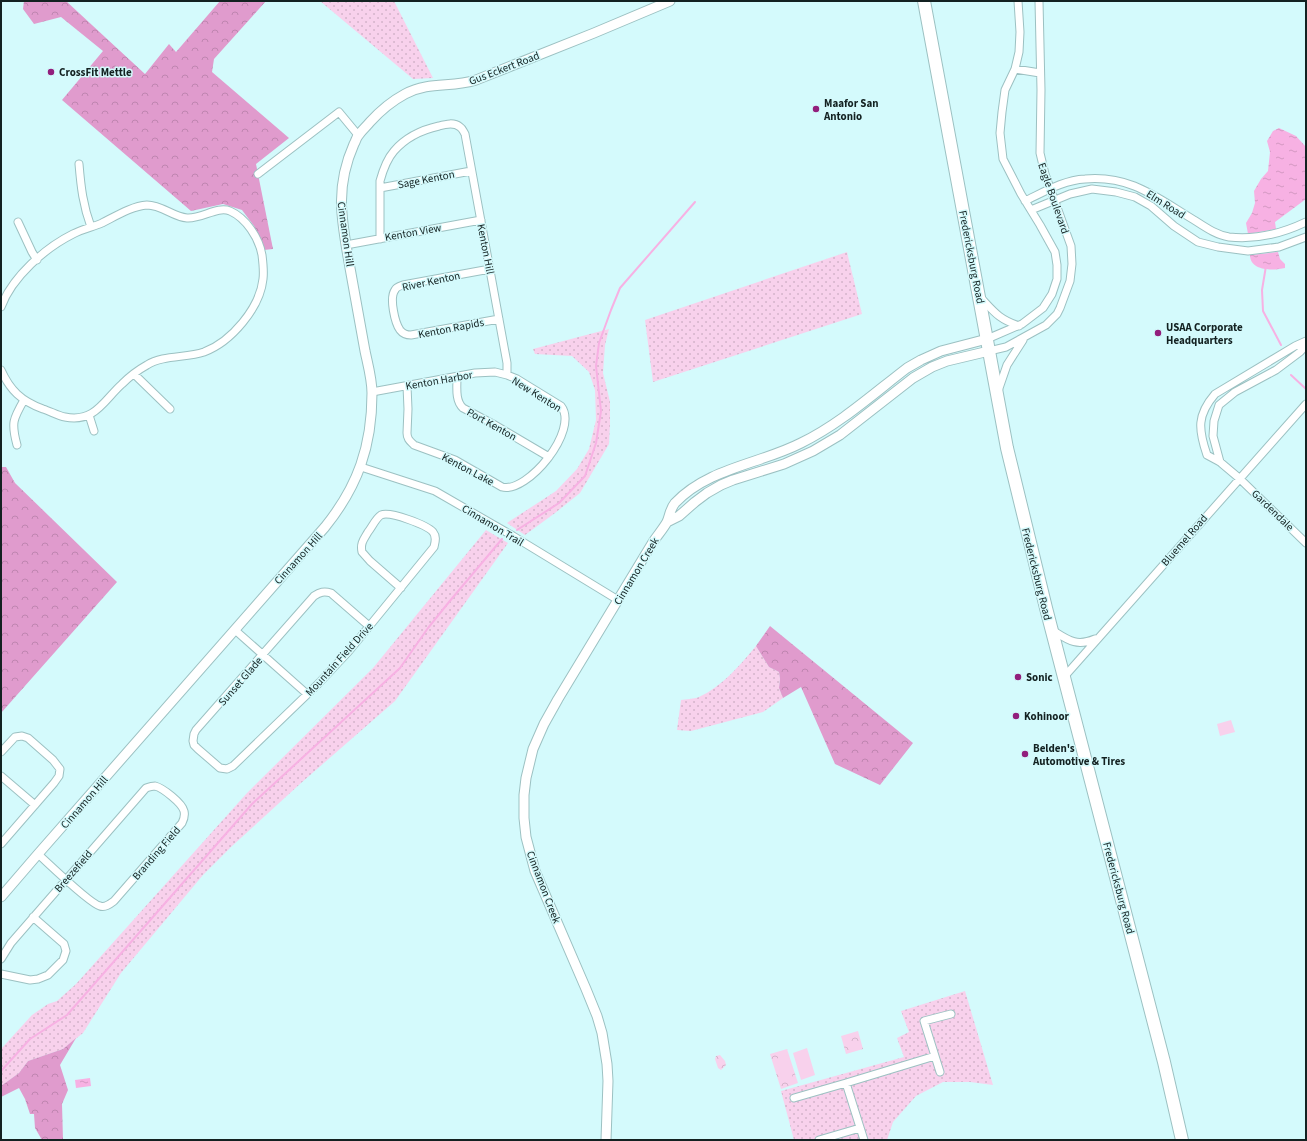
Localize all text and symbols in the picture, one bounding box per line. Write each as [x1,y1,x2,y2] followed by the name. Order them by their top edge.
[467,48,542,89] street label: Gus Eckert Road
[59,65,132,80] place label: CrossFit Mettle
[46,67,56,77] marker: CrossFit Mettle
[823,96,879,124] place label: Maafor San Antonio
[811,104,821,114] marker: Maafor San Antonio
[1034,161,1073,236] street label: Eagle Boulevard
[396,167,456,192] street label: Sage Kenton
[1143,187,1188,222] street label: Elm Road
[334,201,358,268] street label: Cinnamon Hill
[955,209,988,305] street label: Fredericksburg Road
[384,220,443,245] street label: Kenton View
[473,223,498,276] street label: Kenton Hill
[401,268,461,295] street label: River Kenton
[417,315,486,342] street label: Kenton Rapids
[1166,320,1243,348] place label: USAA Corporate Headquarters
[1153,328,1163,338] marker: USAA Corporate Headquarters
[404,367,474,394] street label: Kenton Harbor
[509,373,564,416] street label: New Kenton
[464,405,519,444] street label: Port Kenton
[439,449,497,490] street label: Kenton Lake
[1248,486,1298,535] street label: Gardendale
[459,501,527,550] street label: Cinnamon Trail
[1158,511,1211,569] street label: Bluemel Road
[1018,526,1055,622] street label: Fredericksburg Road
[271,529,326,588] street label: Cinnamon Hill
[610,534,663,608] street label: Cinnamon Creek
[302,619,377,699] street label: Mountain Field Drive
[215,653,266,709] street label: Sunset Glade
[1026,670,1053,685] place label: Sonic
[1013,672,1023,682] marker: Sonic
[1024,709,1069,724] place label: Kohinoor
[1011,711,1021,721] marker: Kohinoor
[1032,741,1125,769] place label: Belden's Automotive & Tires
[1020,749,1030,759] marker: Belden's Automotive & Tires
[57,773,112,832] street label: Cinnamon Hill
[129,823,184,883] street label: Branding Field
[1099,840,1138,936] street label: Fredericksburg Road
[51,847,96,896] street label: Breezefield
[523,849,564,926] street label: Cinnamon Creek

